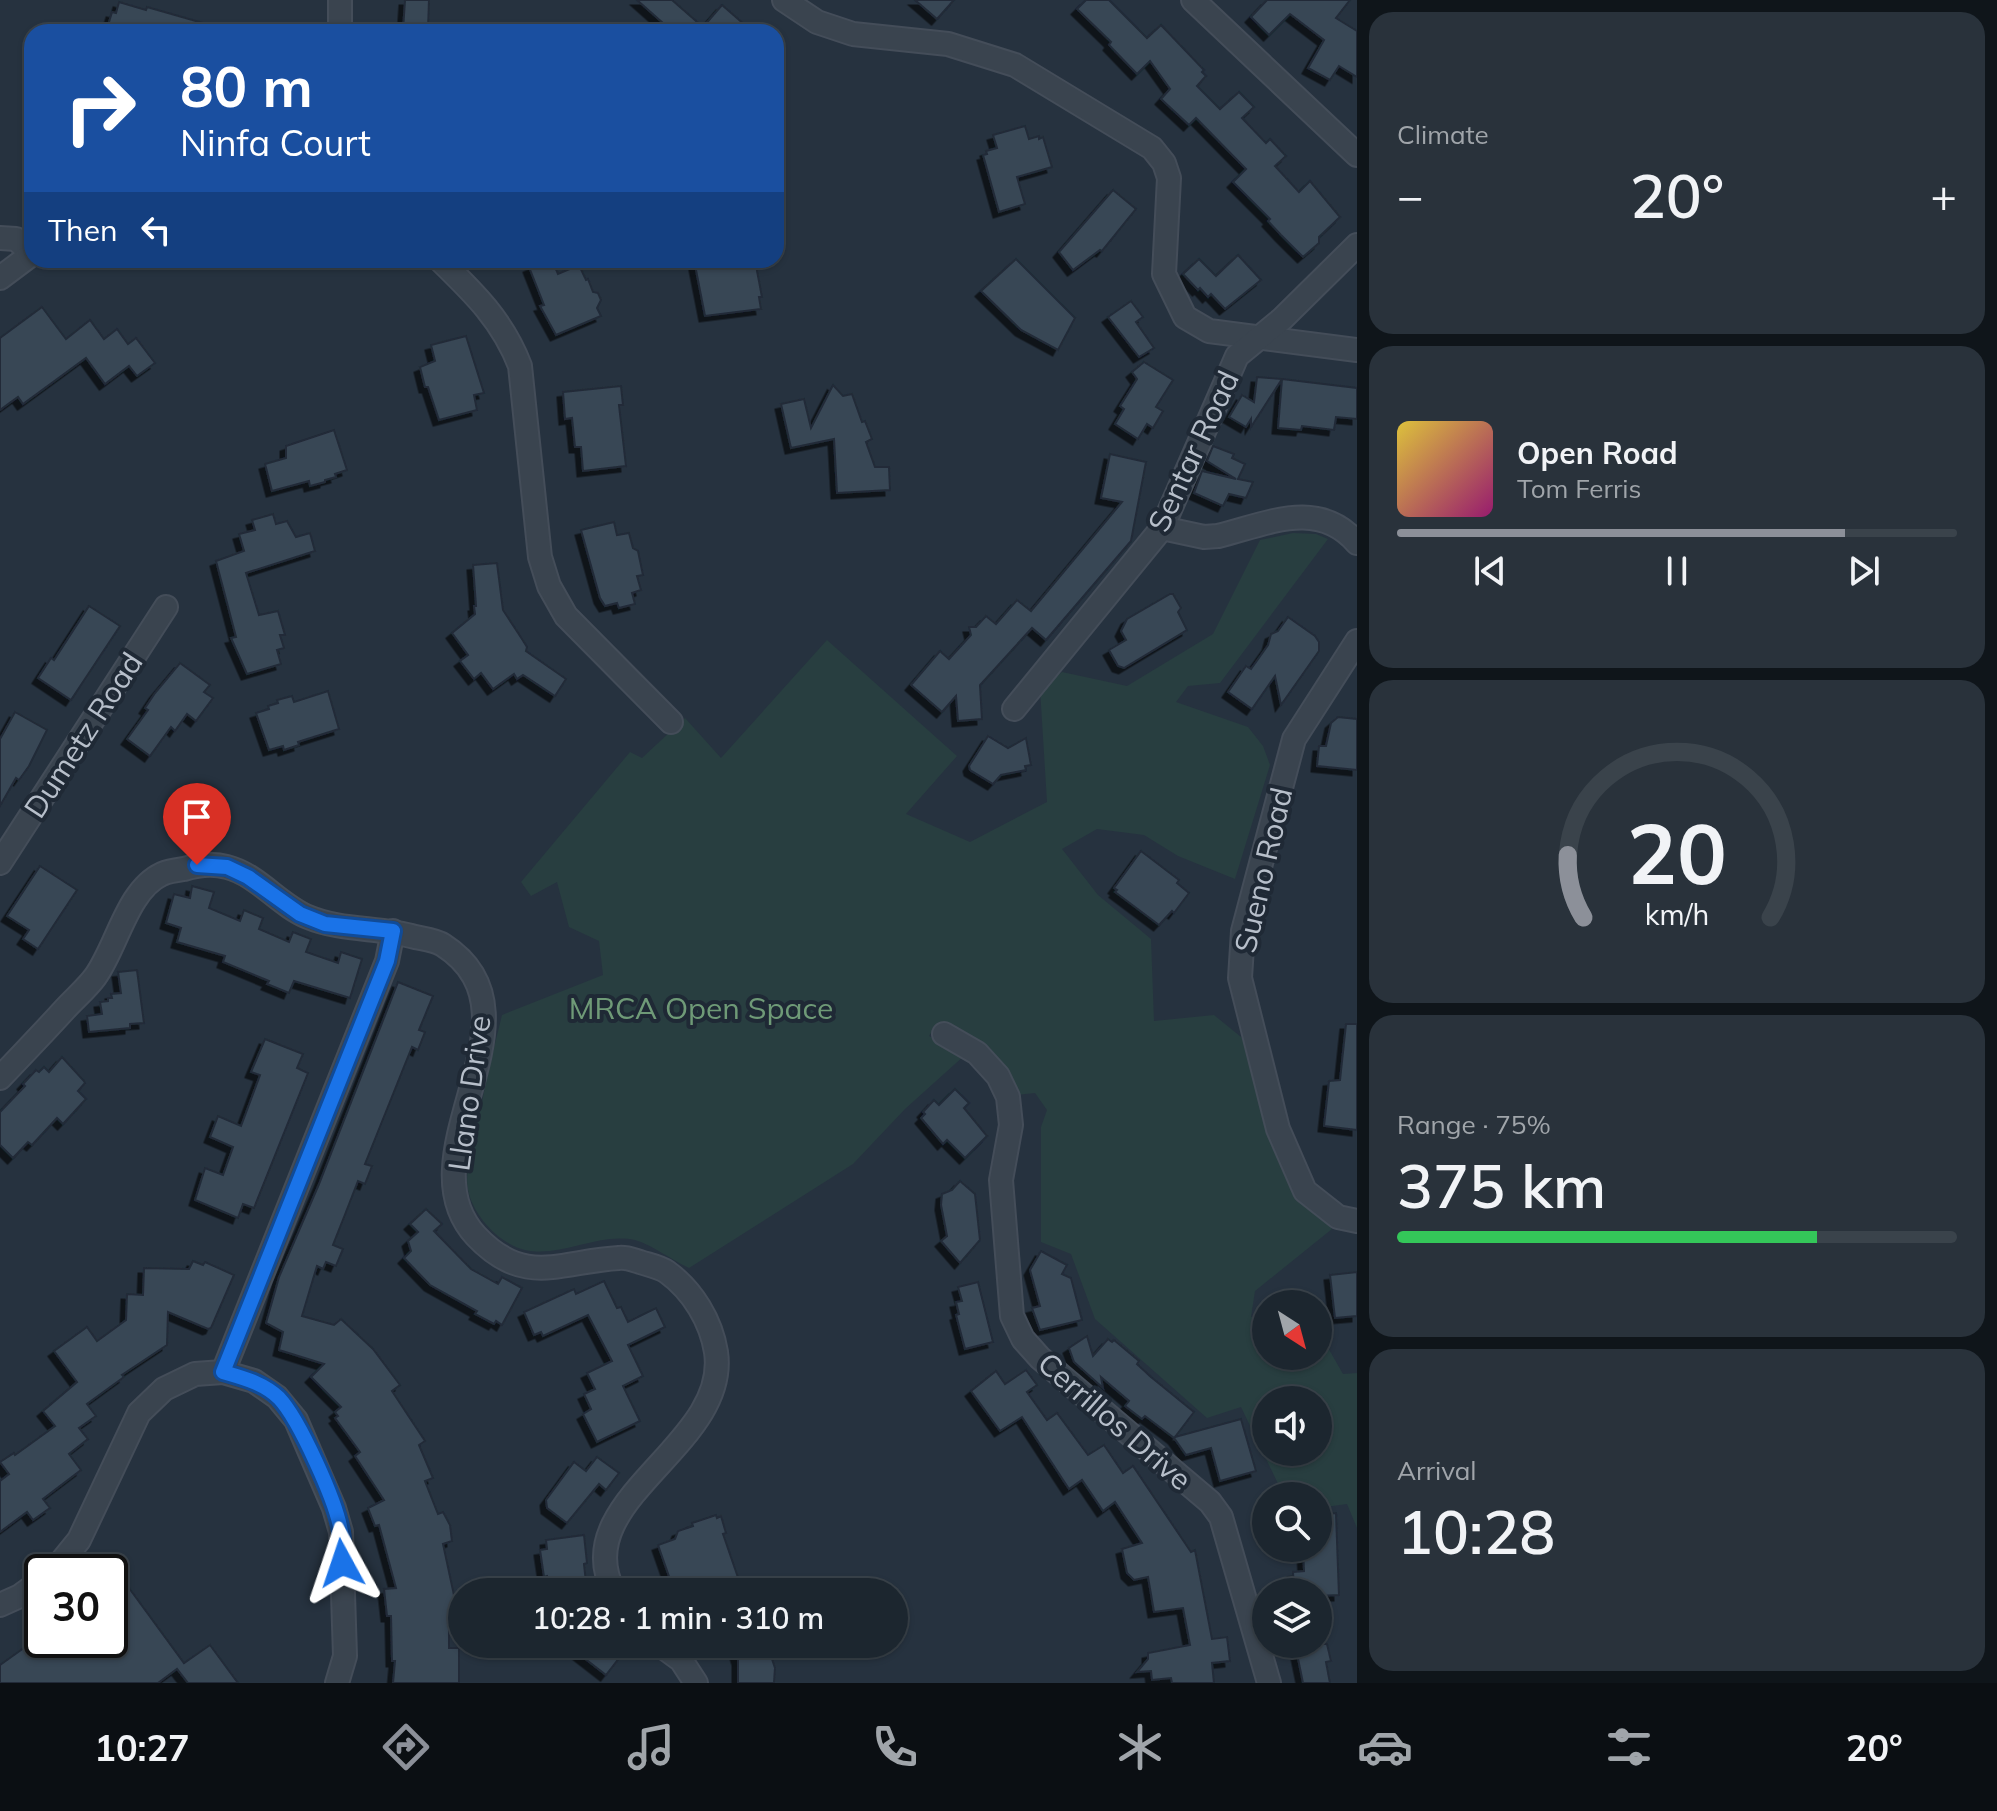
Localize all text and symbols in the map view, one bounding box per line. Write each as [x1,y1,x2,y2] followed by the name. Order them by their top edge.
[180,51,313,121] text: 80 m
[48,56,152,160] icon: right
[1397,118,1489,151] text: Climate
[180,120,371,165] text: Ninfa Court
[1630,158,1724,233] text: 20°
[1397,168,1423,223] text: −
[1931,168,1957,223] text: +
[134,208,178,252] icon: left
[48,211,118,249] text: Then
[1139,364,1247,538] street label: Sentar Road
[1517,434,1678,472] text: Open Road
[1517,472,1641,505] text: Tom Ferris
[1468,549,1512,593] icon: previous
[1655,549,1699,593] icon: pause
[1842,549,1886,593] icon: next
[15,645,151,825] street label: Dumetz Road
[163,783,231,865] pin
[1226,784,1300,956] street label: Sueno Road
[175,795,219,839] icon: arrive
[1627,799,1727,904] text: 20
[1645,896,1709,932] text: km/h
[569,989,833,1027] park label: MRCA Open Space
[439,1013,499,1173] street label: Llano Drive
[1397,1108,1551,1141] text: Range · 75%
[1397,1148,1606,1223] text: 375 km
[1252,1290,1332,1370] north arrow
[1252,1290,1332,1658] map controls
[1030,1344,1200,1498] street label: Cerrillos Drive
[1252,1386,1332,1466] button: sound
[1397,1454,1477,1487] text: Arrival
[1252,1482,1332,1562] button: search
[1397,1494,1555,1569] text: 10:28
[300,1521,384,1605] position arrow
[24,1554,128,1658] speed limit sign: 30
[1252,1578,1332,1658] button: layers
[532,1599,824,1637] text: 10:28 · 1 min · 310 m
[378,1719,434,1775] icon: directions
[623,1719,679,1775] icon: music
[867,1719,923,1775] icon: phone
[1112,1719,1168,1775] icon: climate
[1357,1719,1413,1775] icon: car
[1601,1719,1657,1775] icon: filters
[94,1725,190,1770] text: 10:27
[1846,1725,1903,1770] text: 20°

